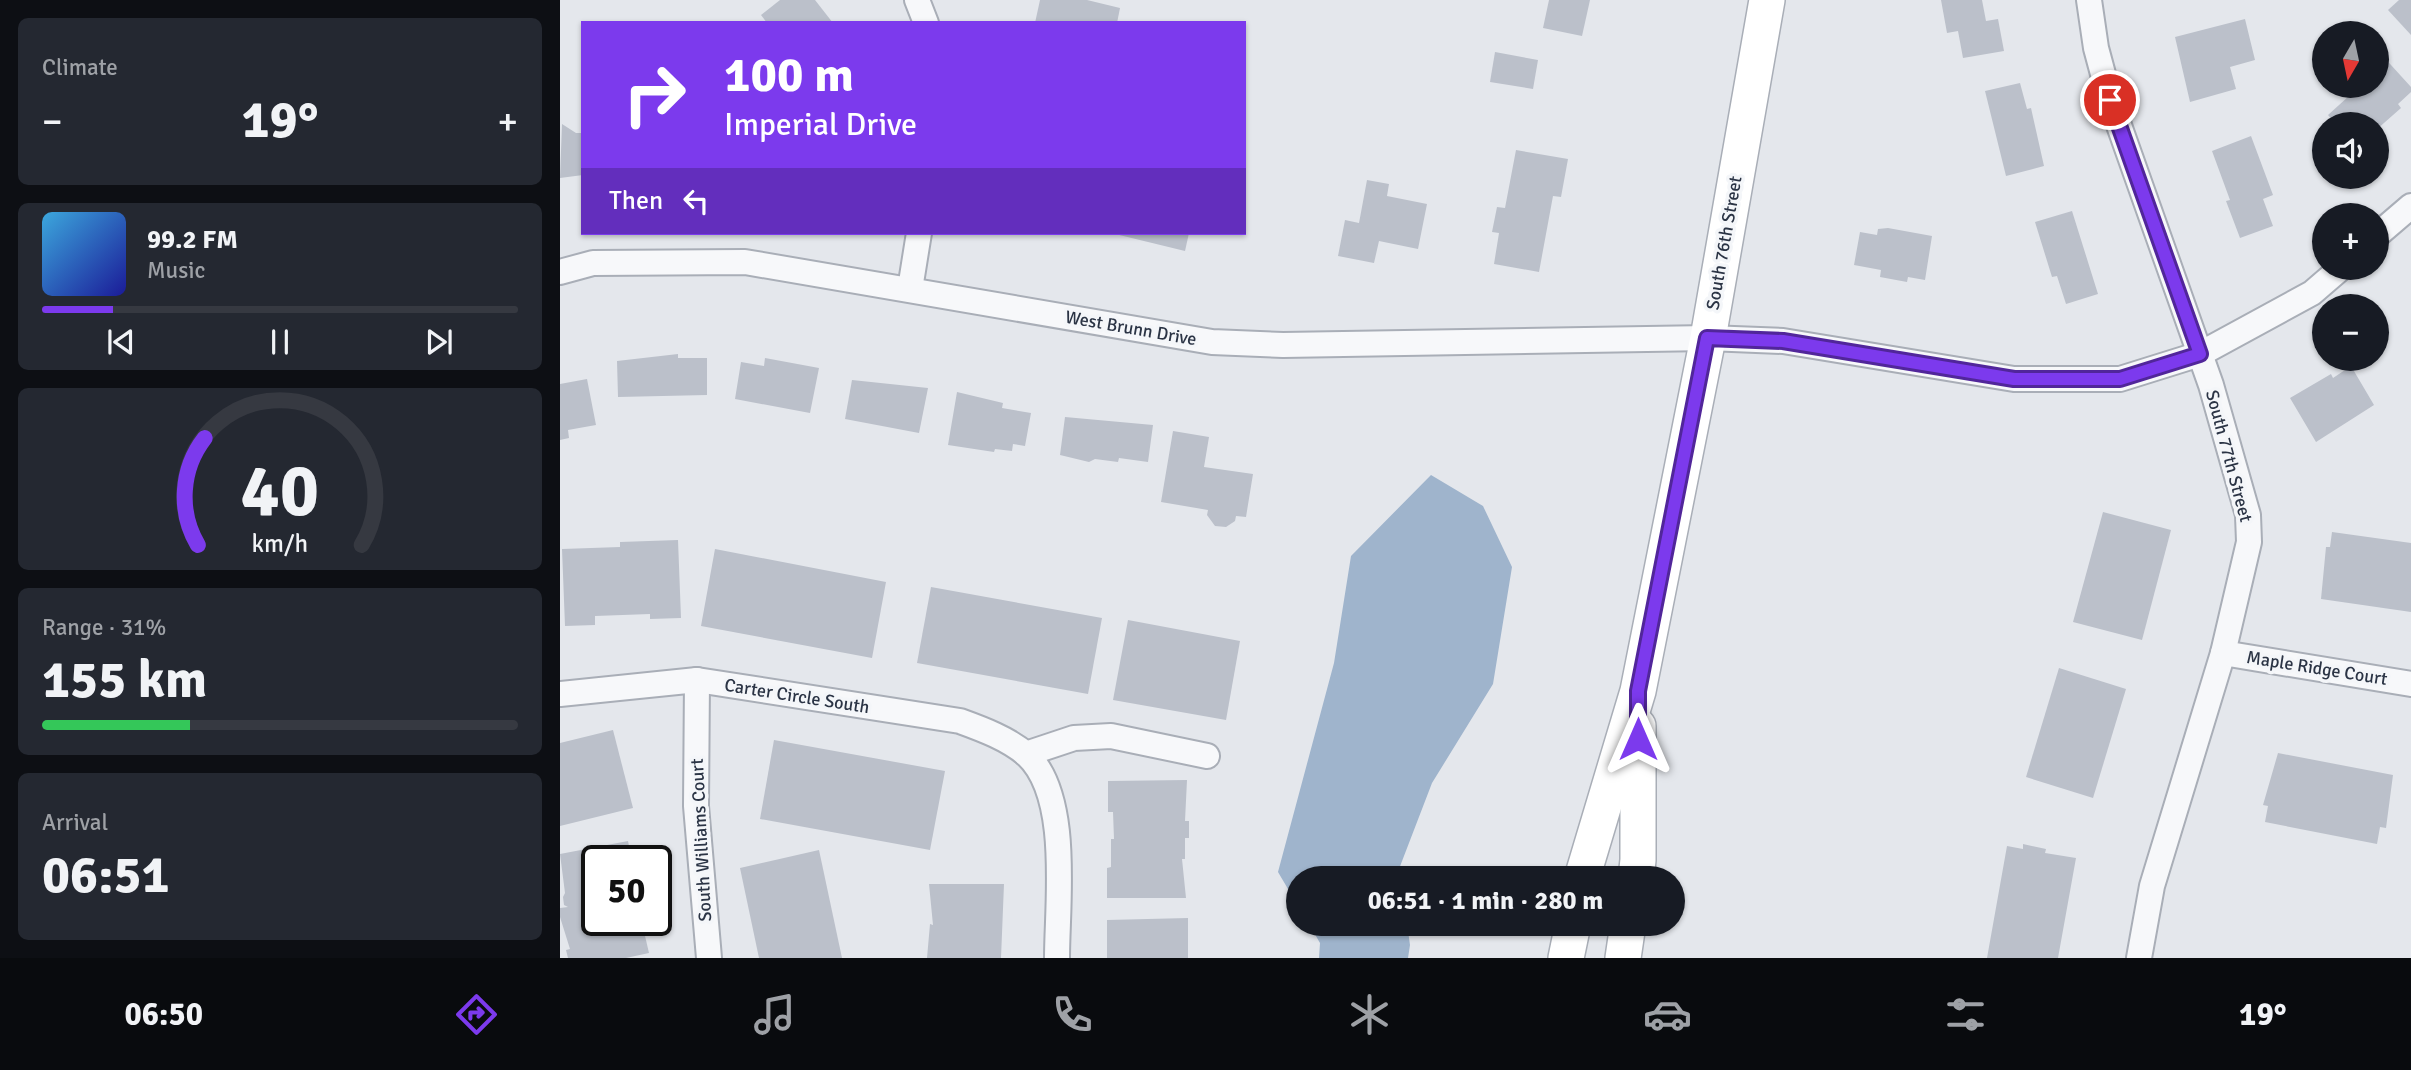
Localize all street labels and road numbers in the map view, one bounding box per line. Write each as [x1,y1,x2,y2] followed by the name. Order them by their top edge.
[1701,174,1747,312] street label: South 76th Street
[1064,306,1198,350] street label: West Brunn Drive
[2201,388,2257,524] street label: South 77th Street
[2245,646,2389,690] street label: Maple Ridge Court
[723,674,871,718] street label: Carter Circle South
[686,758,716,922] street label: South Williams Court

